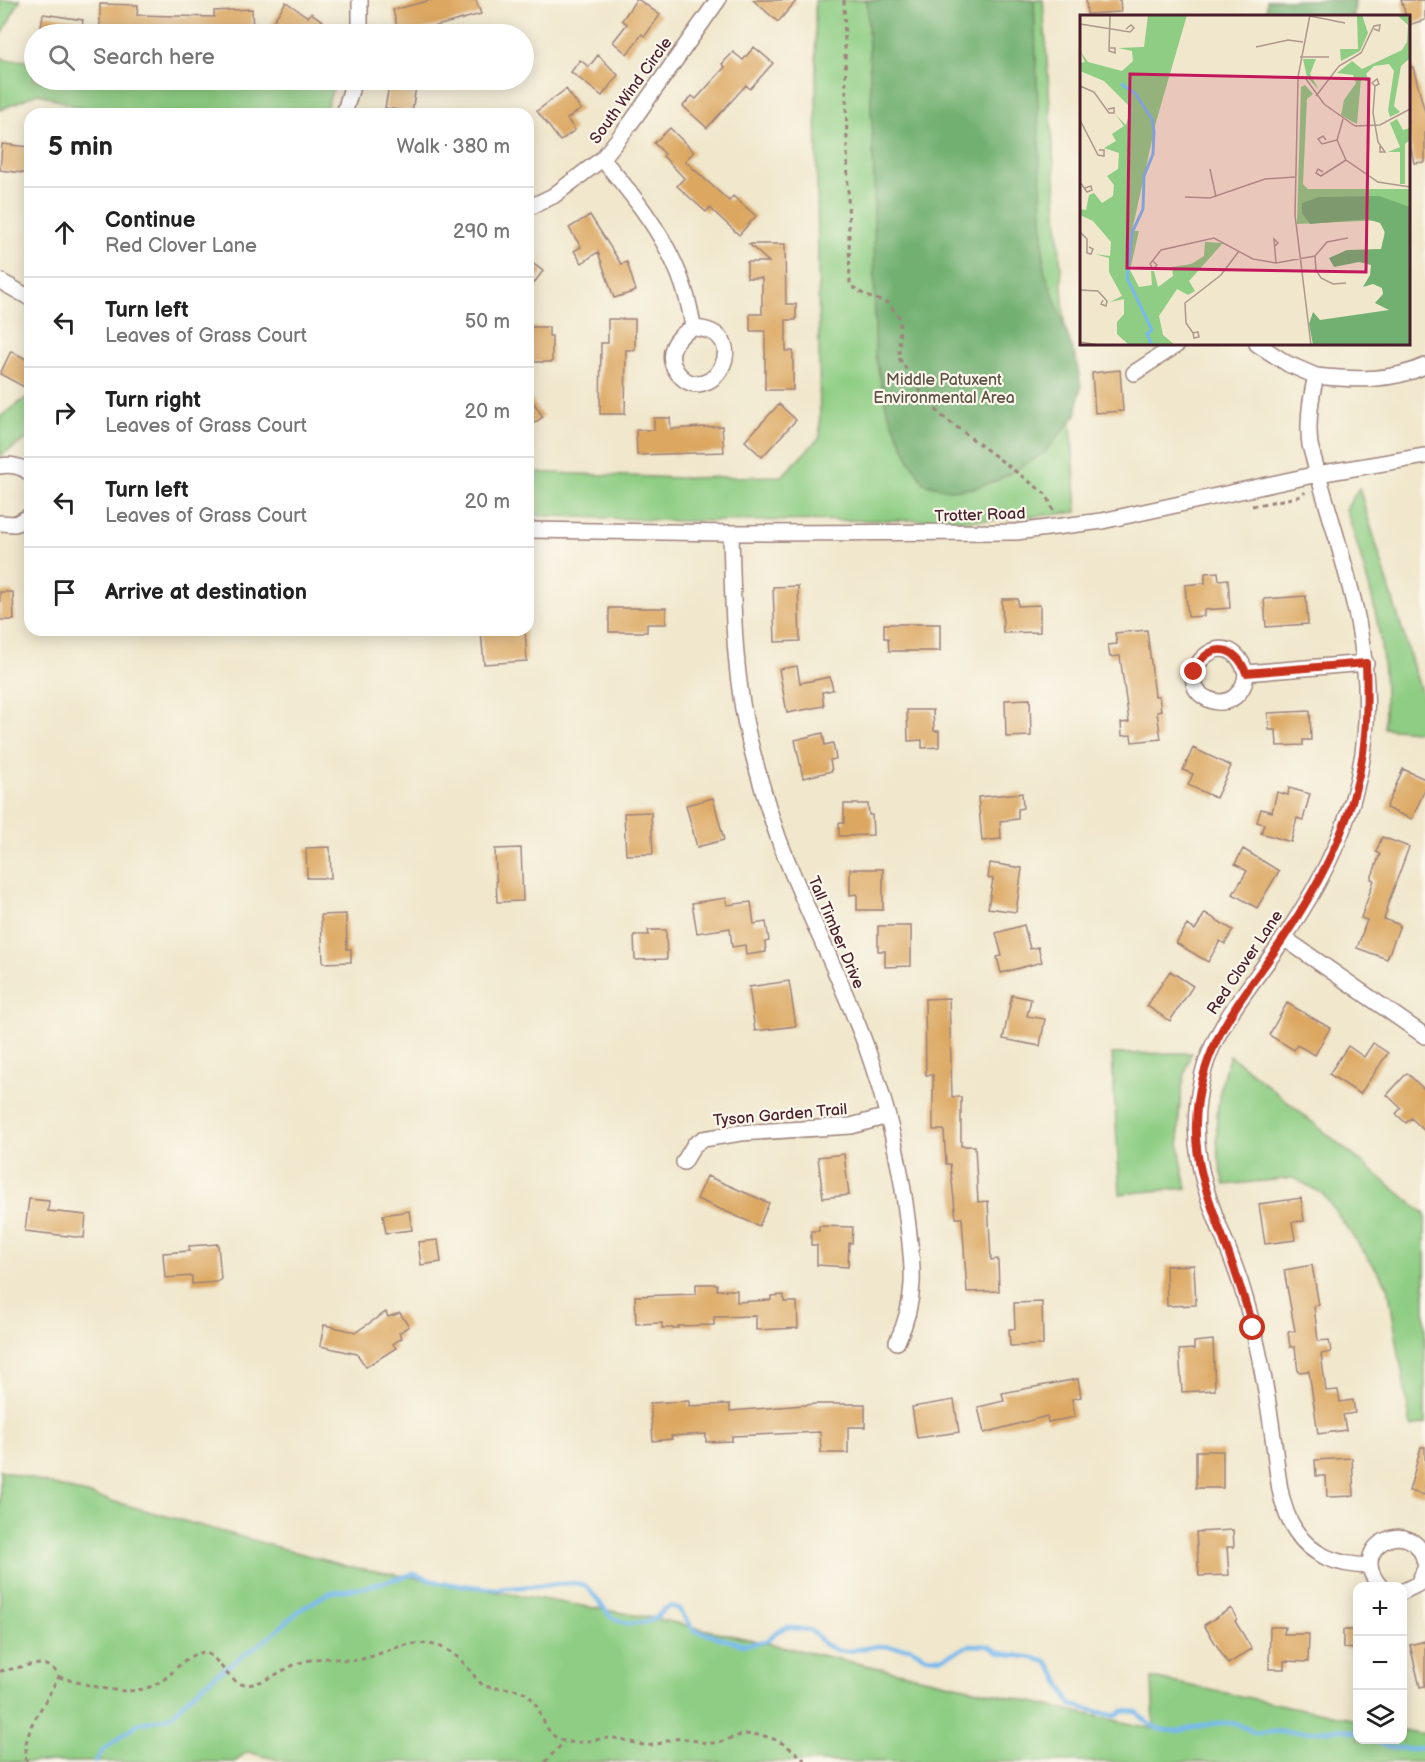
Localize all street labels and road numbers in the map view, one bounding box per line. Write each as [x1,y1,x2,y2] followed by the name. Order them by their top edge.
[586,33,677,148] street label: South Wind Circle
[934,504,1026,527] street label: Trotter Road
[803,874,868,992] street label: Tall Timber Drive
[1203,907,1287,1019] street label: Red Clover Lane
[712,1100,848,1131] street label: Tyson Garden Trail

